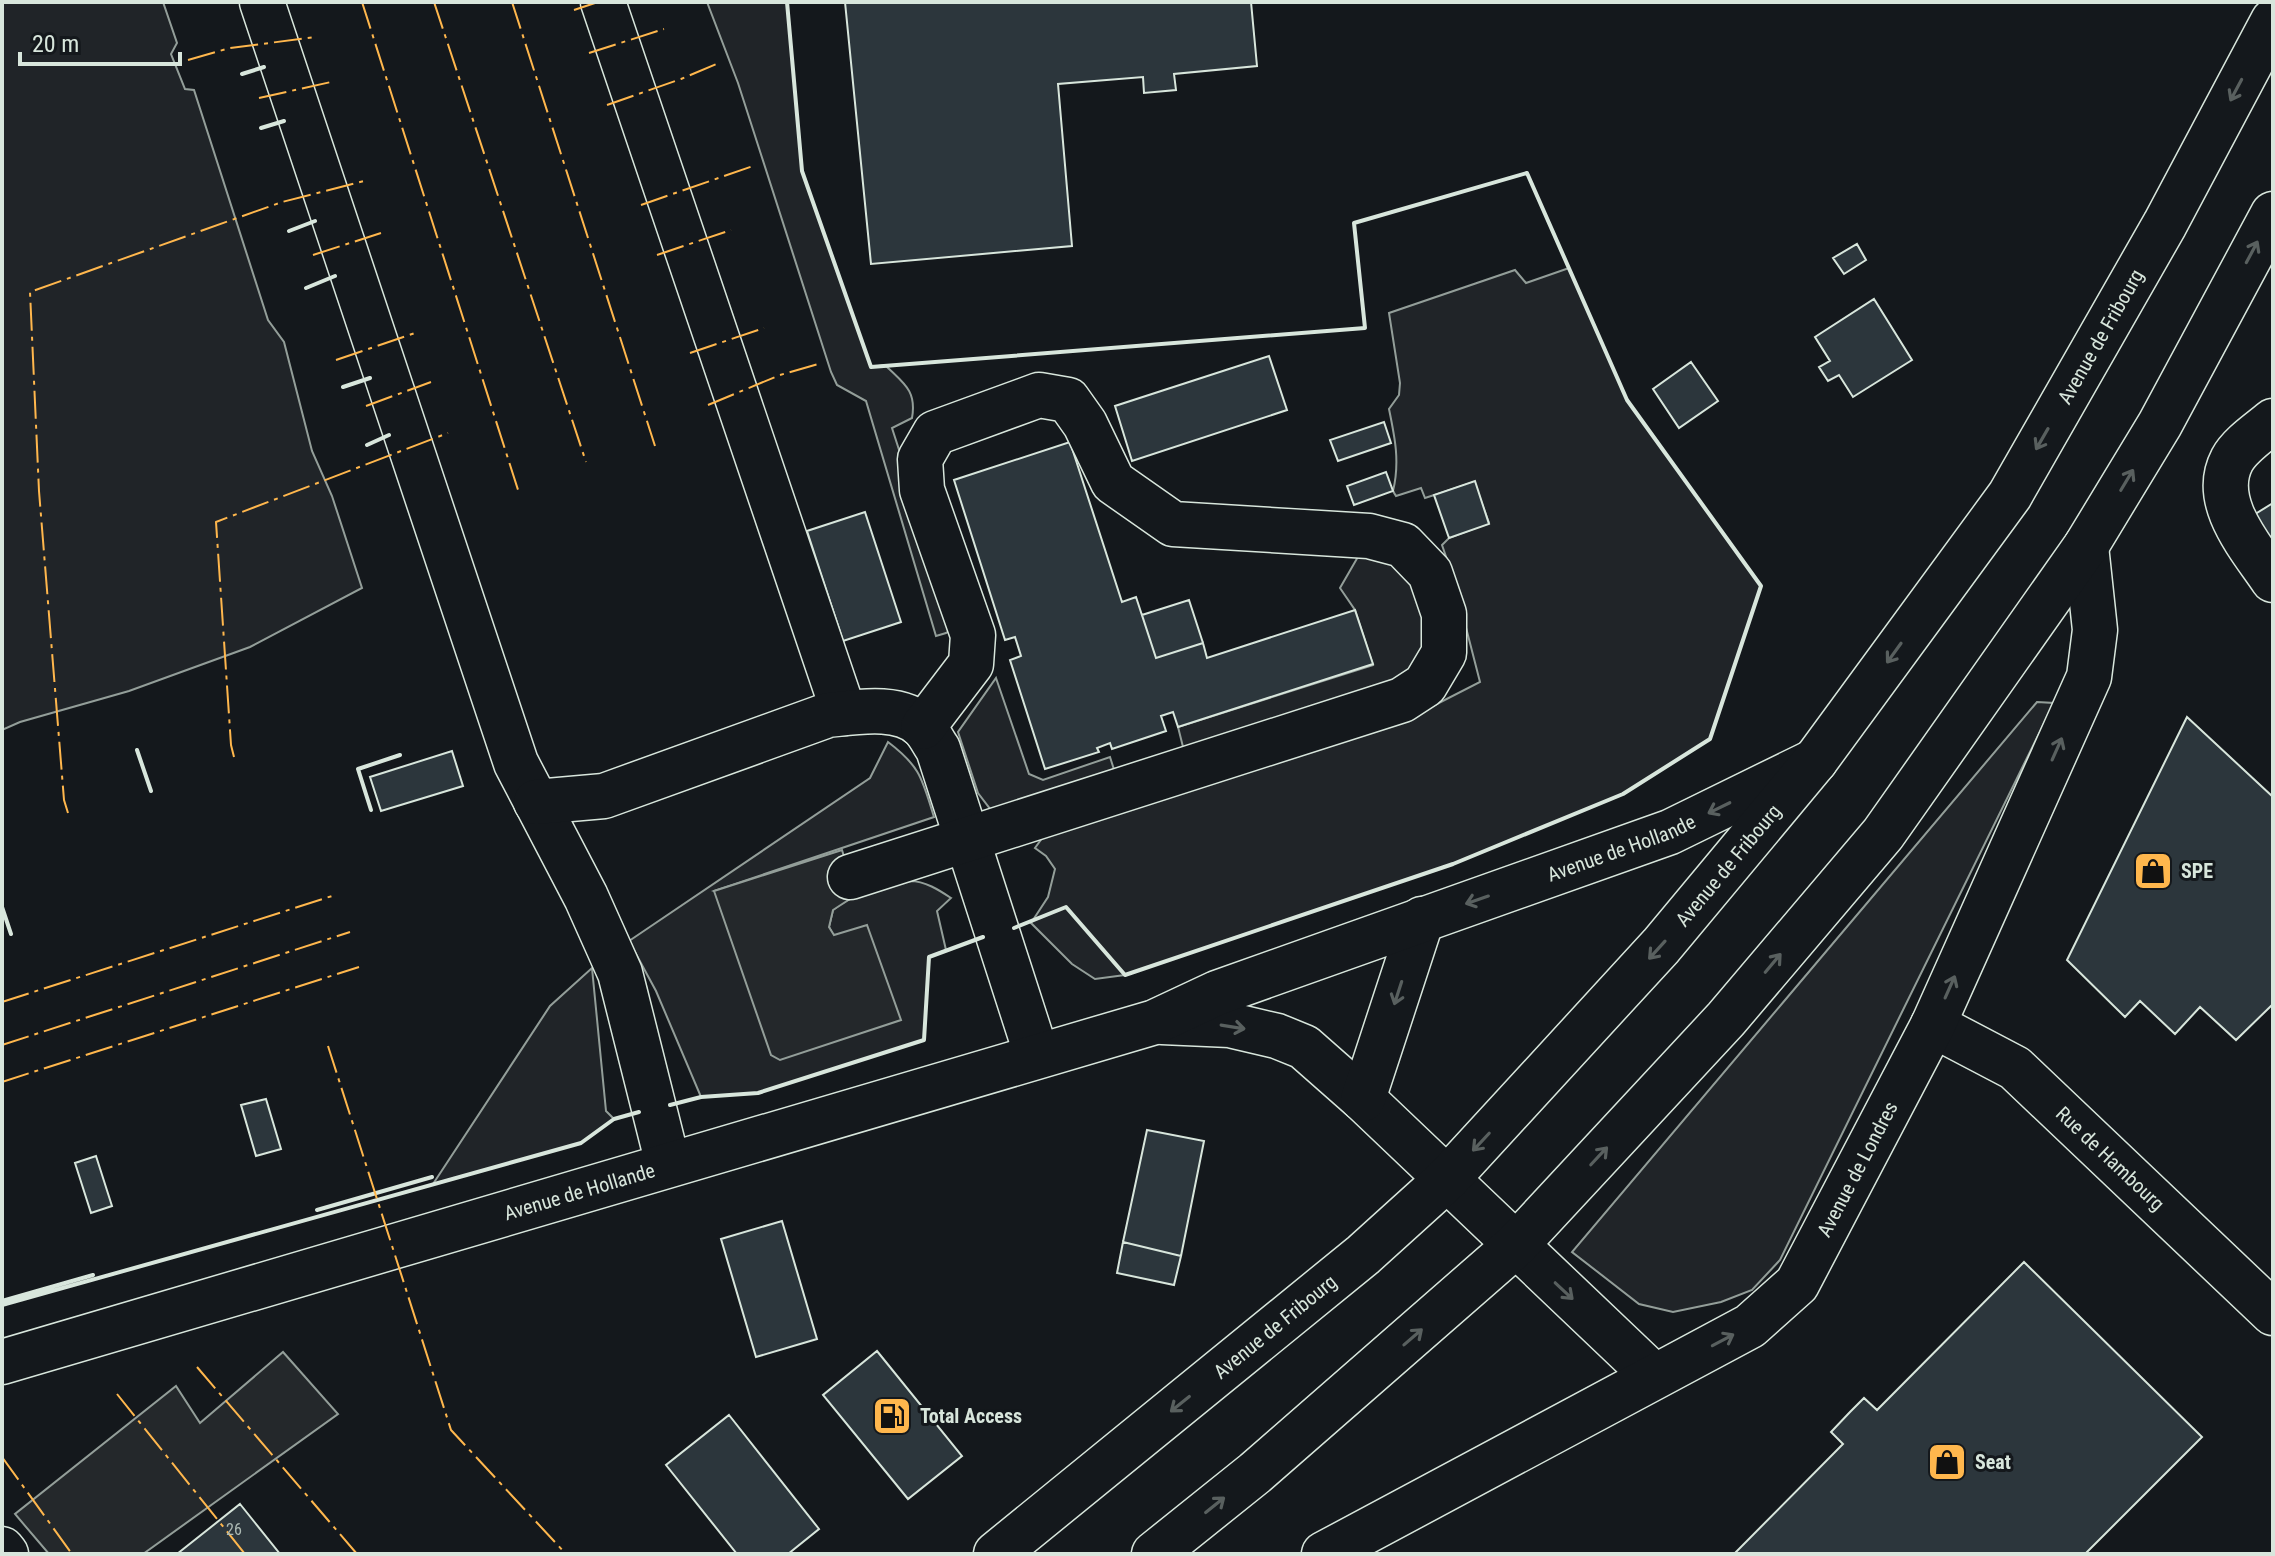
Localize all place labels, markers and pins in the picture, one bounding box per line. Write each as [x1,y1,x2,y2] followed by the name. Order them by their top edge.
[2132,850,2174,892] shop icon: SPE
[2181,859,2213,883] place label: SPE
[871,1395,913,1437] fuel station icon: Total Access
[920,1404,1022,1428] place label: Total Access
[1926,1441,1968,1483] shop icon: Seat
[1975,1450,2011,1474] place label: Seat

